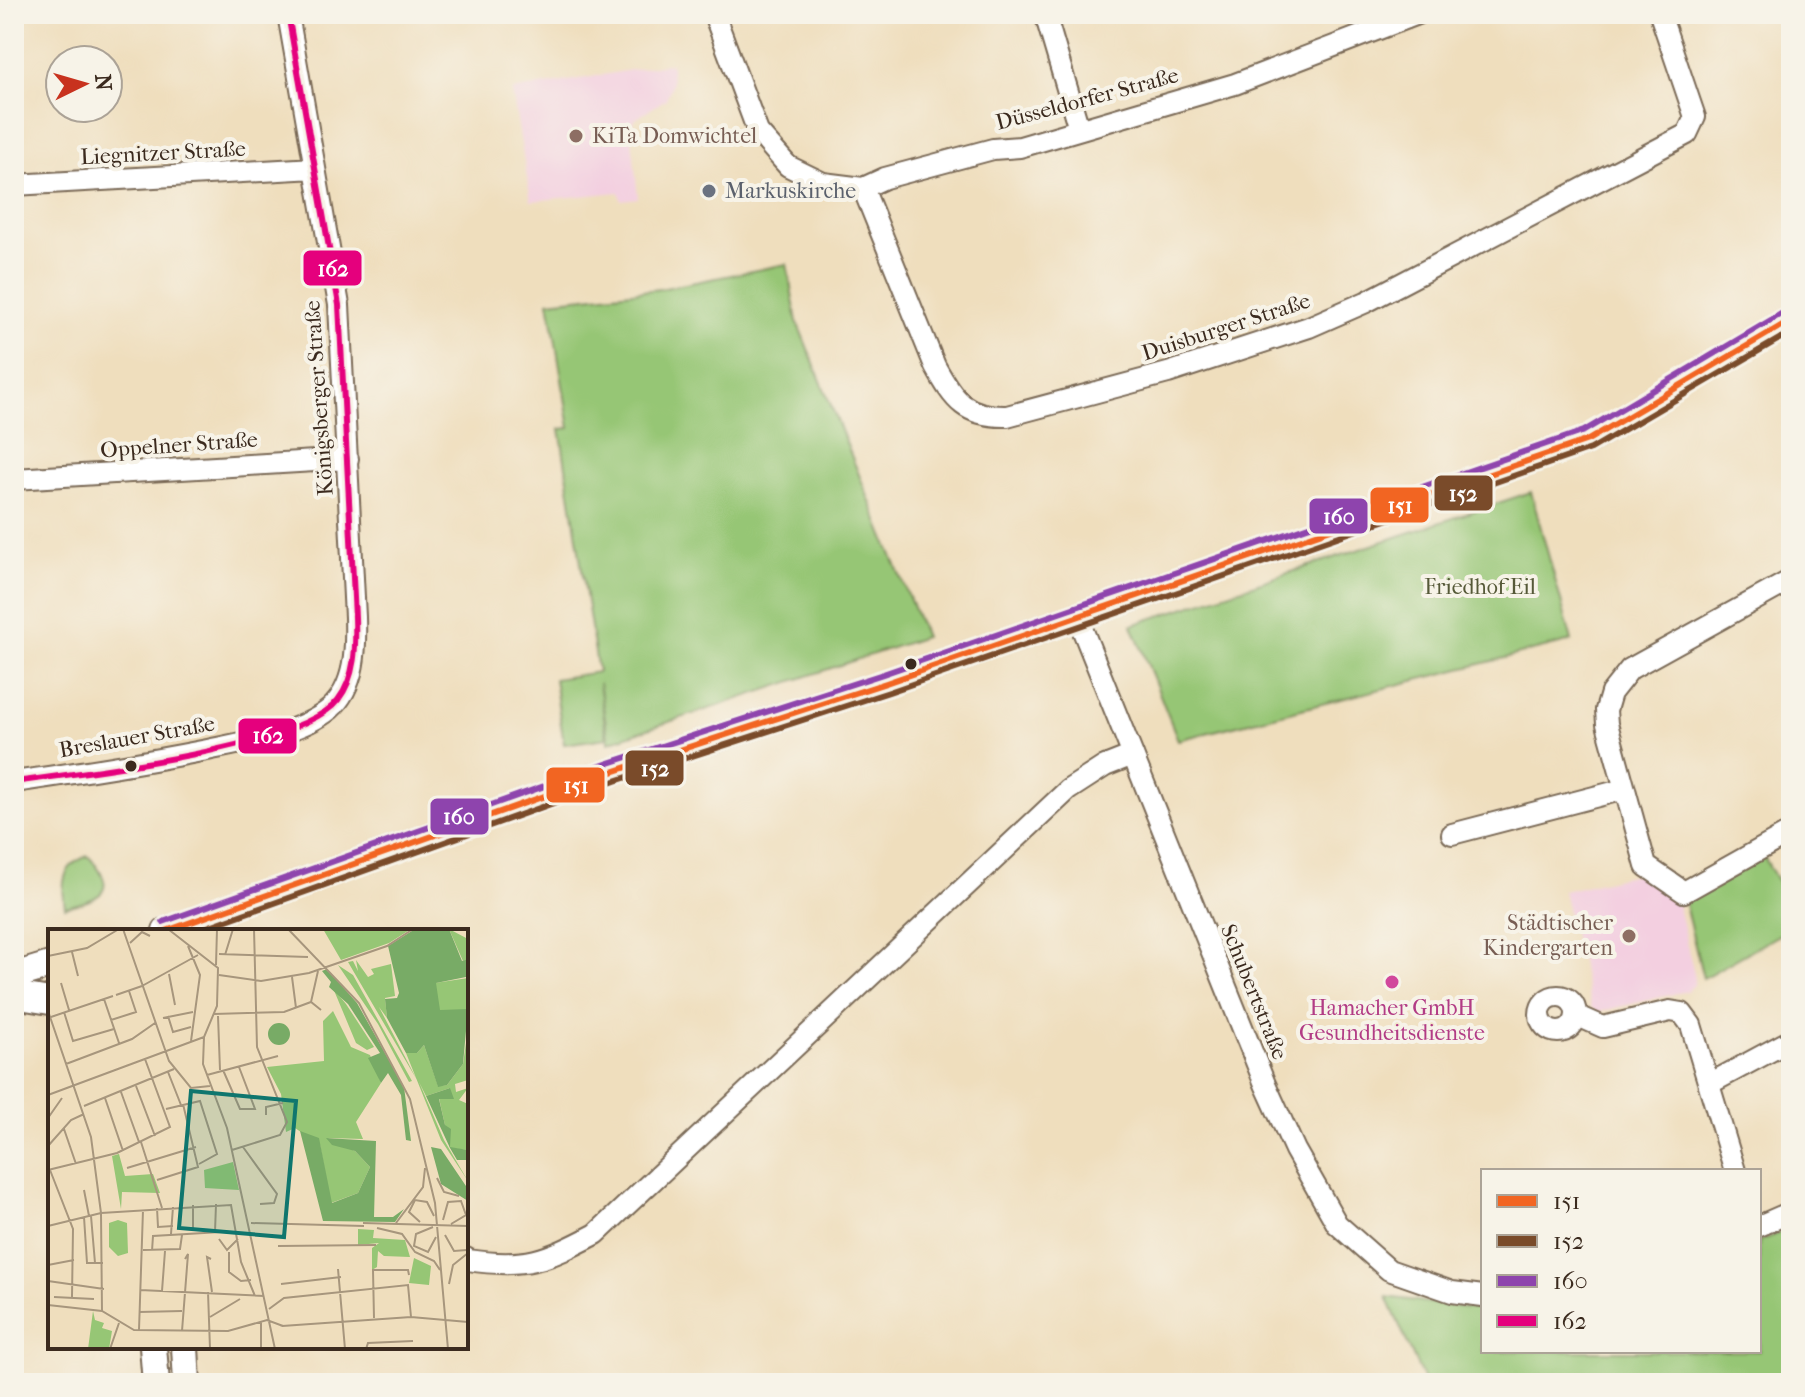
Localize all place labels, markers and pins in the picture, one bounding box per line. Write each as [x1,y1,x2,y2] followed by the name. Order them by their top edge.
[592,123,757,149] place label: KiTa Domwichtel
[567,127,585,145] marker: KiTa Domwichtel
[725,178,856,204] place label: Markuskirche
[700,182,718,200] marker: Markuskirche
[903,656,919,672] unlabelled marker
[123,758,139,774] unlabelled marker
[1483,910,1614,961] place label: Städtischer Kindergarten
[1620,927,1638,945] marker: Städtischer Kindergarten
[1383,973,1401,991] marker: Hamacher GmbH Gesundheitsdienste
[1299,995,1485,1046] place label: Hamacher GmbH Gesundheitsdienste

